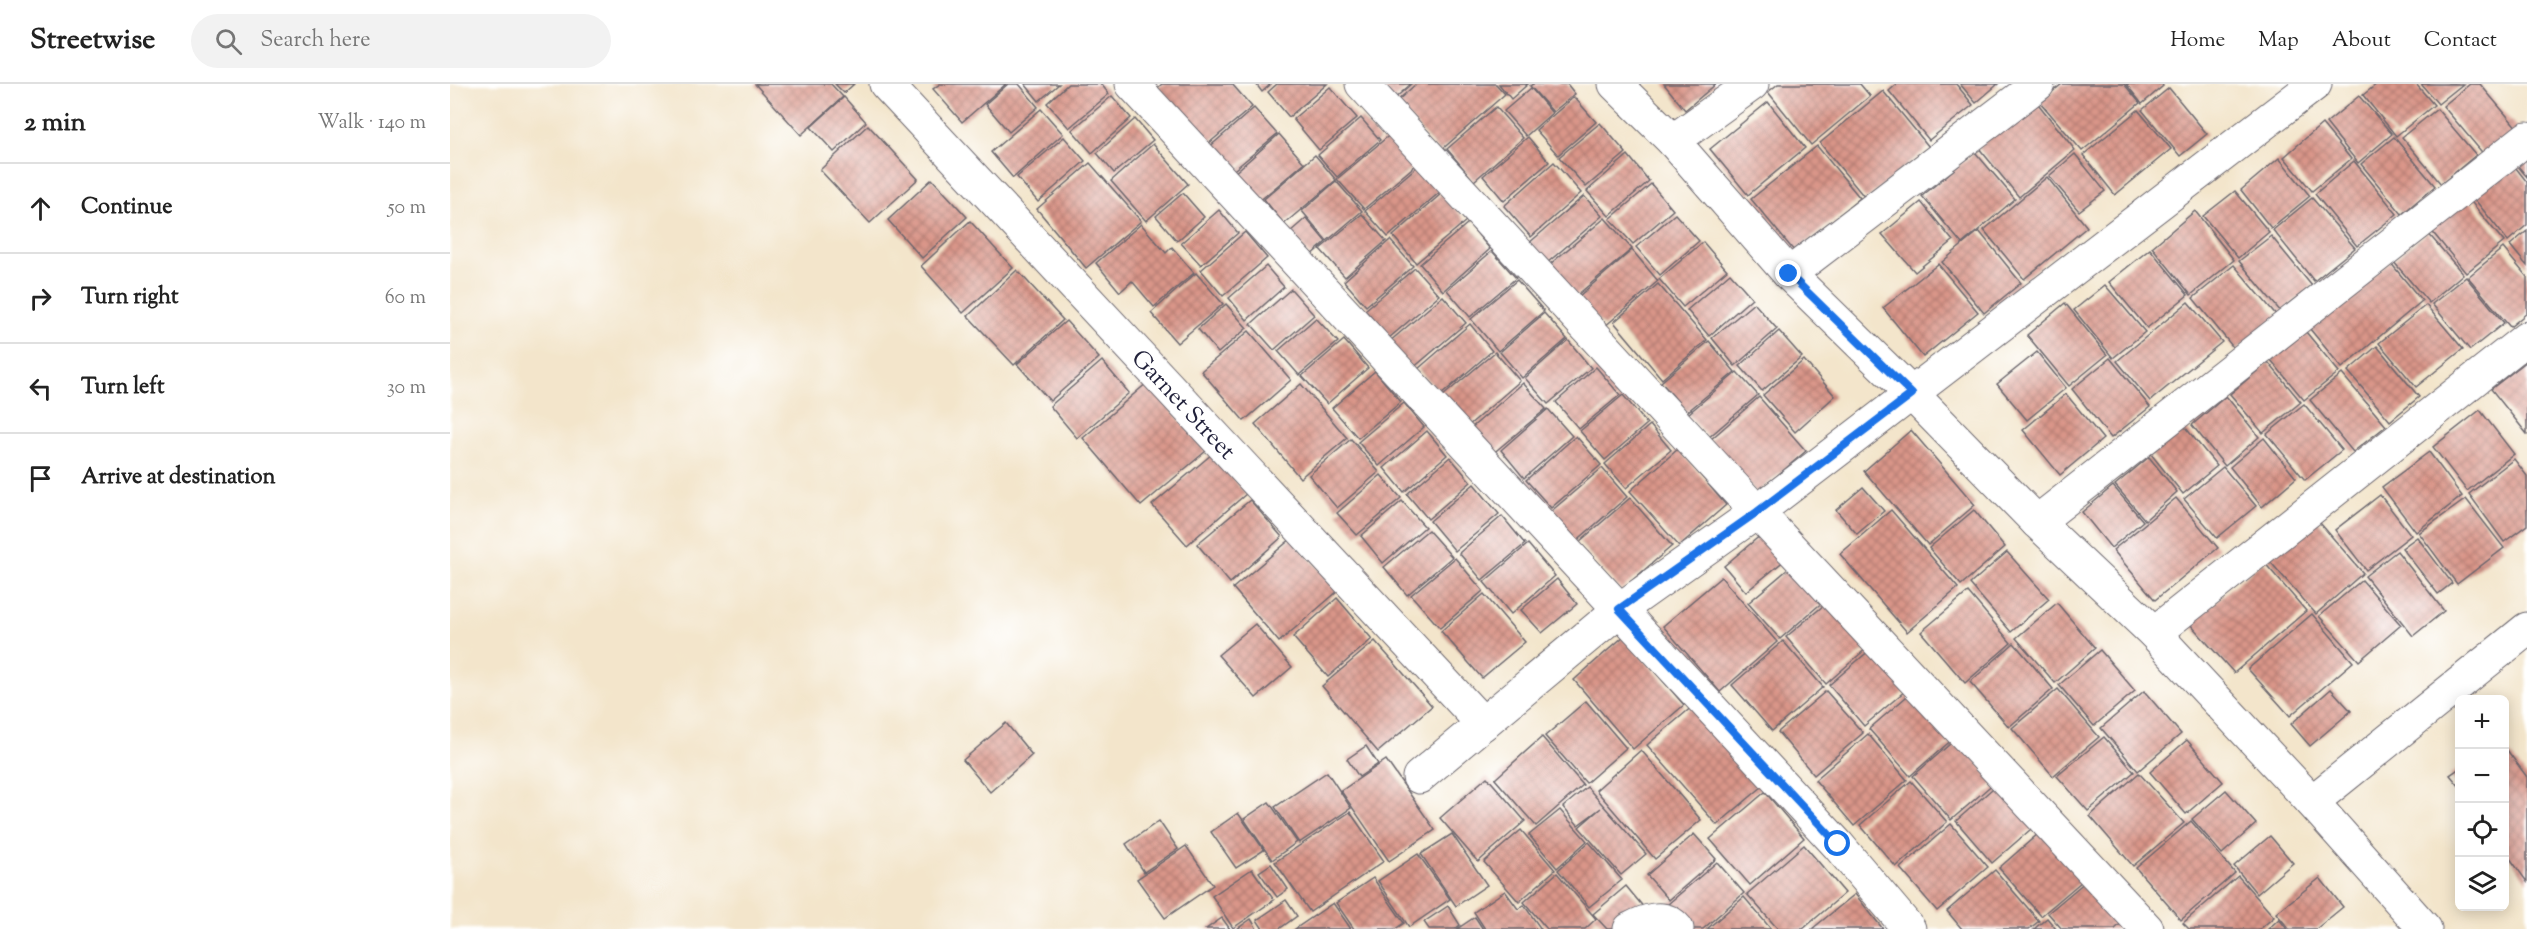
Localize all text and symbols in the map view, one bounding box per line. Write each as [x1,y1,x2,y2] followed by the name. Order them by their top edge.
[191,14,611,68] search box
[30,21,155,61] text: Streetwise
[212,25,245,58] icon: search
[260,25,371,57] text: Search here
[2170,26,2225,56] text: Home
[2258,26,2299,56] text: Map
[2332,26,2391,56] text: About
[2424,26,2497,56] text: Contact
[24,105,86,142] text: 2 min
[317,109,426,138] text: Walk · 140 m
[24,192,57,225] icon: ahead
[81,192,172,224] text: Continue
[388,194,426,223] text: 50 m
[1775,260,1801,286] route end
[24,282,57,315] icon: right
[81,282,178,314] text: Turn right
[385,284,426,313] text: 60 m
[1122,343,1243,468] street label: Garnet Street
[24,372,57,405] icon: left
[81,372,164,404] text: Turn left
[387,374,426,403] text: 30 m
[24,462,57,495] icon: arrive
[81,462,276,494] text: Arrive at destination
[2455,695,2509,911] map controls
[2455,695,2509,749] button: +
[2455,749,2509,803] button: −
[2455,803,2509,857] button: locate
[1824,830,1850,856] route start
[2455,857,2509,911] button: layers

